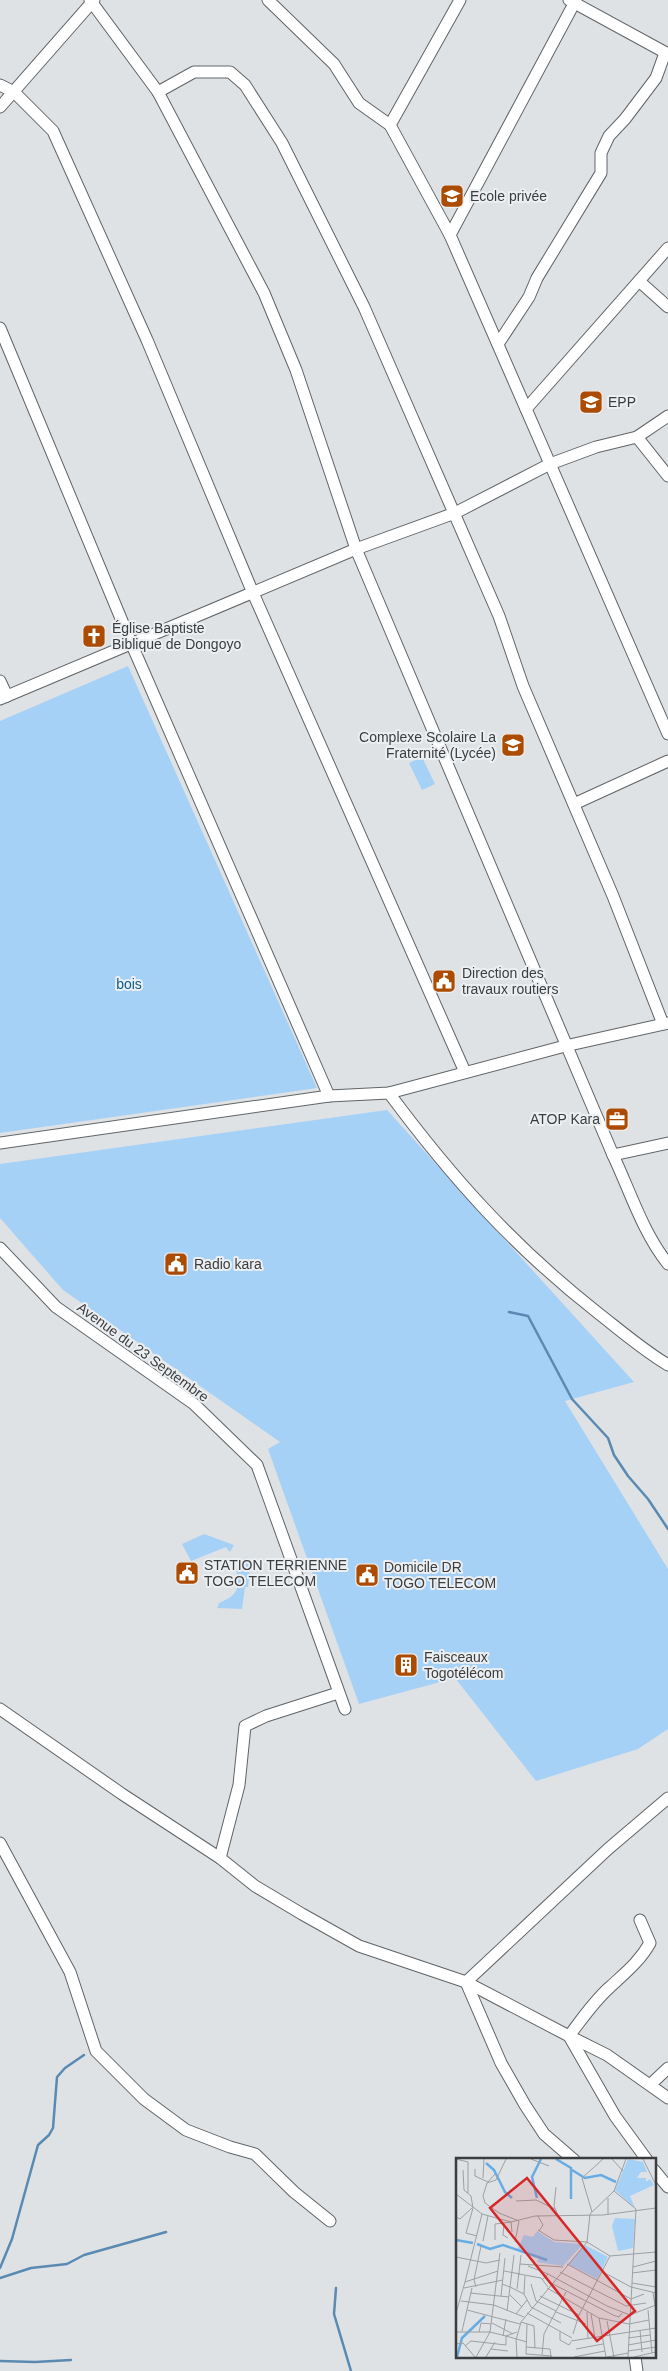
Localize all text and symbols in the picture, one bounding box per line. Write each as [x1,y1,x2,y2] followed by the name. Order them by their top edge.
[439,183,465,209] school or university icon: Ecole privée
[470,188,547,204] place label: Ecole privée
[578,389,604,415] school or university icon: EPP
[608,394,636,410] place label: EPP
[112,620,241,652] place label: Église Baptiste Biblique de Dongoyo
[81,623,107,649] church icon: Église Baptiste Biblique de Dongoyo
[359,729,496,761] place label: Complexe Scolaire La Fraternité (Lycée)
[500,732,526,758] school or university icon: Complexe Scolaire La Fraternité (Lycée)
[462,965,558,997] place label: Direction des travaux routiers
[431,968,457,994] public building icon: Direction des travaux routiers
[116,976,142,992] park label: bois
[604,1106,630,1132] office icon: ATOP Kara
[530,1111,600,1127] place label: ATOP Kara
[163,1251,189,1277] public building icon: Radio kara
[194,1256,262,1272] place label: Radio kara
[74,1299,212,1405] street label: Avenue du 23 Septembre
[204,1557,347,1589] place label: STATION TERRIENNE TOGO TELECOM
[384,1559,496,1591] place label: Domicile DR TOGO TELECOM
[174,1560,200,1586] public building icon: STATION TERRIENNE TOGO TELECOM
[354,1562,380,1588] public building icon: Domicile DR TOGO TELECOM
[424,1649,503,1681] place label: Faisceaux Togotélécom
[393,1652,419,1678] building icon: Faisceaux Togotélécom
[456,2158,656,2358] inset map

